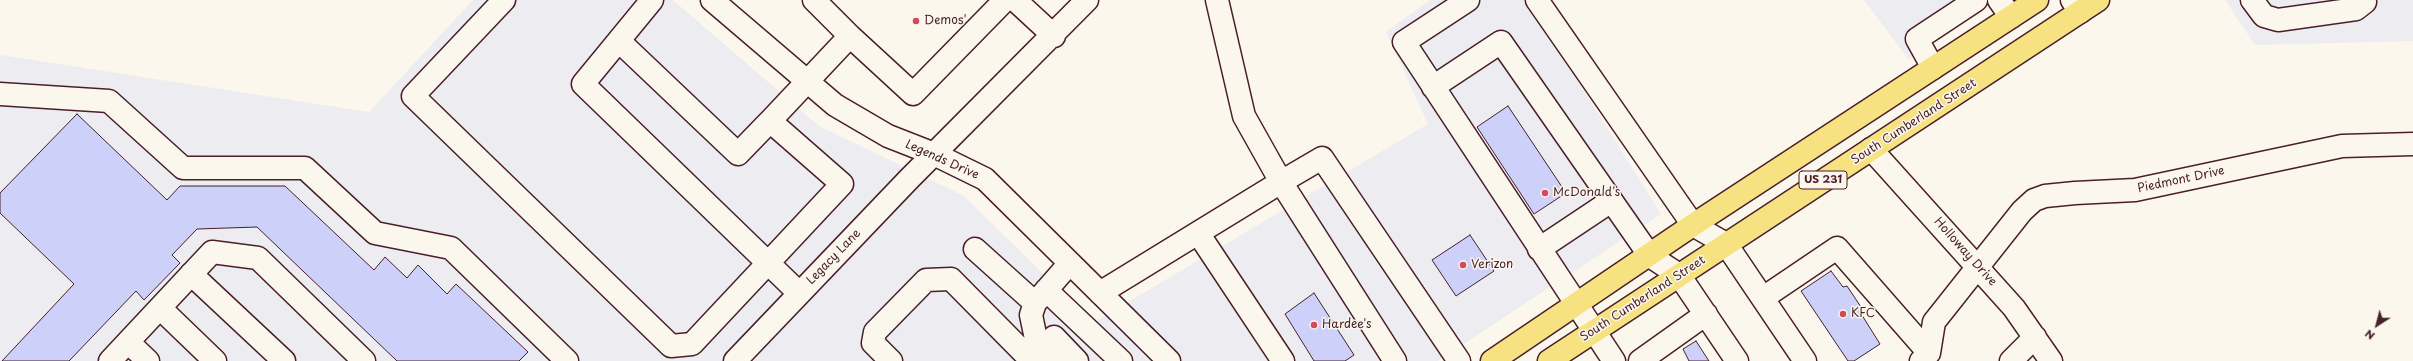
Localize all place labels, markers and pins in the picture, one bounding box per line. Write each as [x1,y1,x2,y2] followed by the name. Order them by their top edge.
[924,14,966,28] place label: Demos'
[911,16,921,26] marker: Demos'
[1553,186,1620,200] place label: McDonald's
[1540,188,1550,198] marker: McDonald's
[1471,258,1513,272] place label: Verizon
[1458,260,1468,270] marker: Verizon
[1851,307,1875,321] place label: KFC
[1838,309,1848,319] marker: KFC
[1322,318,1371,332] place label: Hardee's
[1309,320,1319,330] marker: Hardee's

